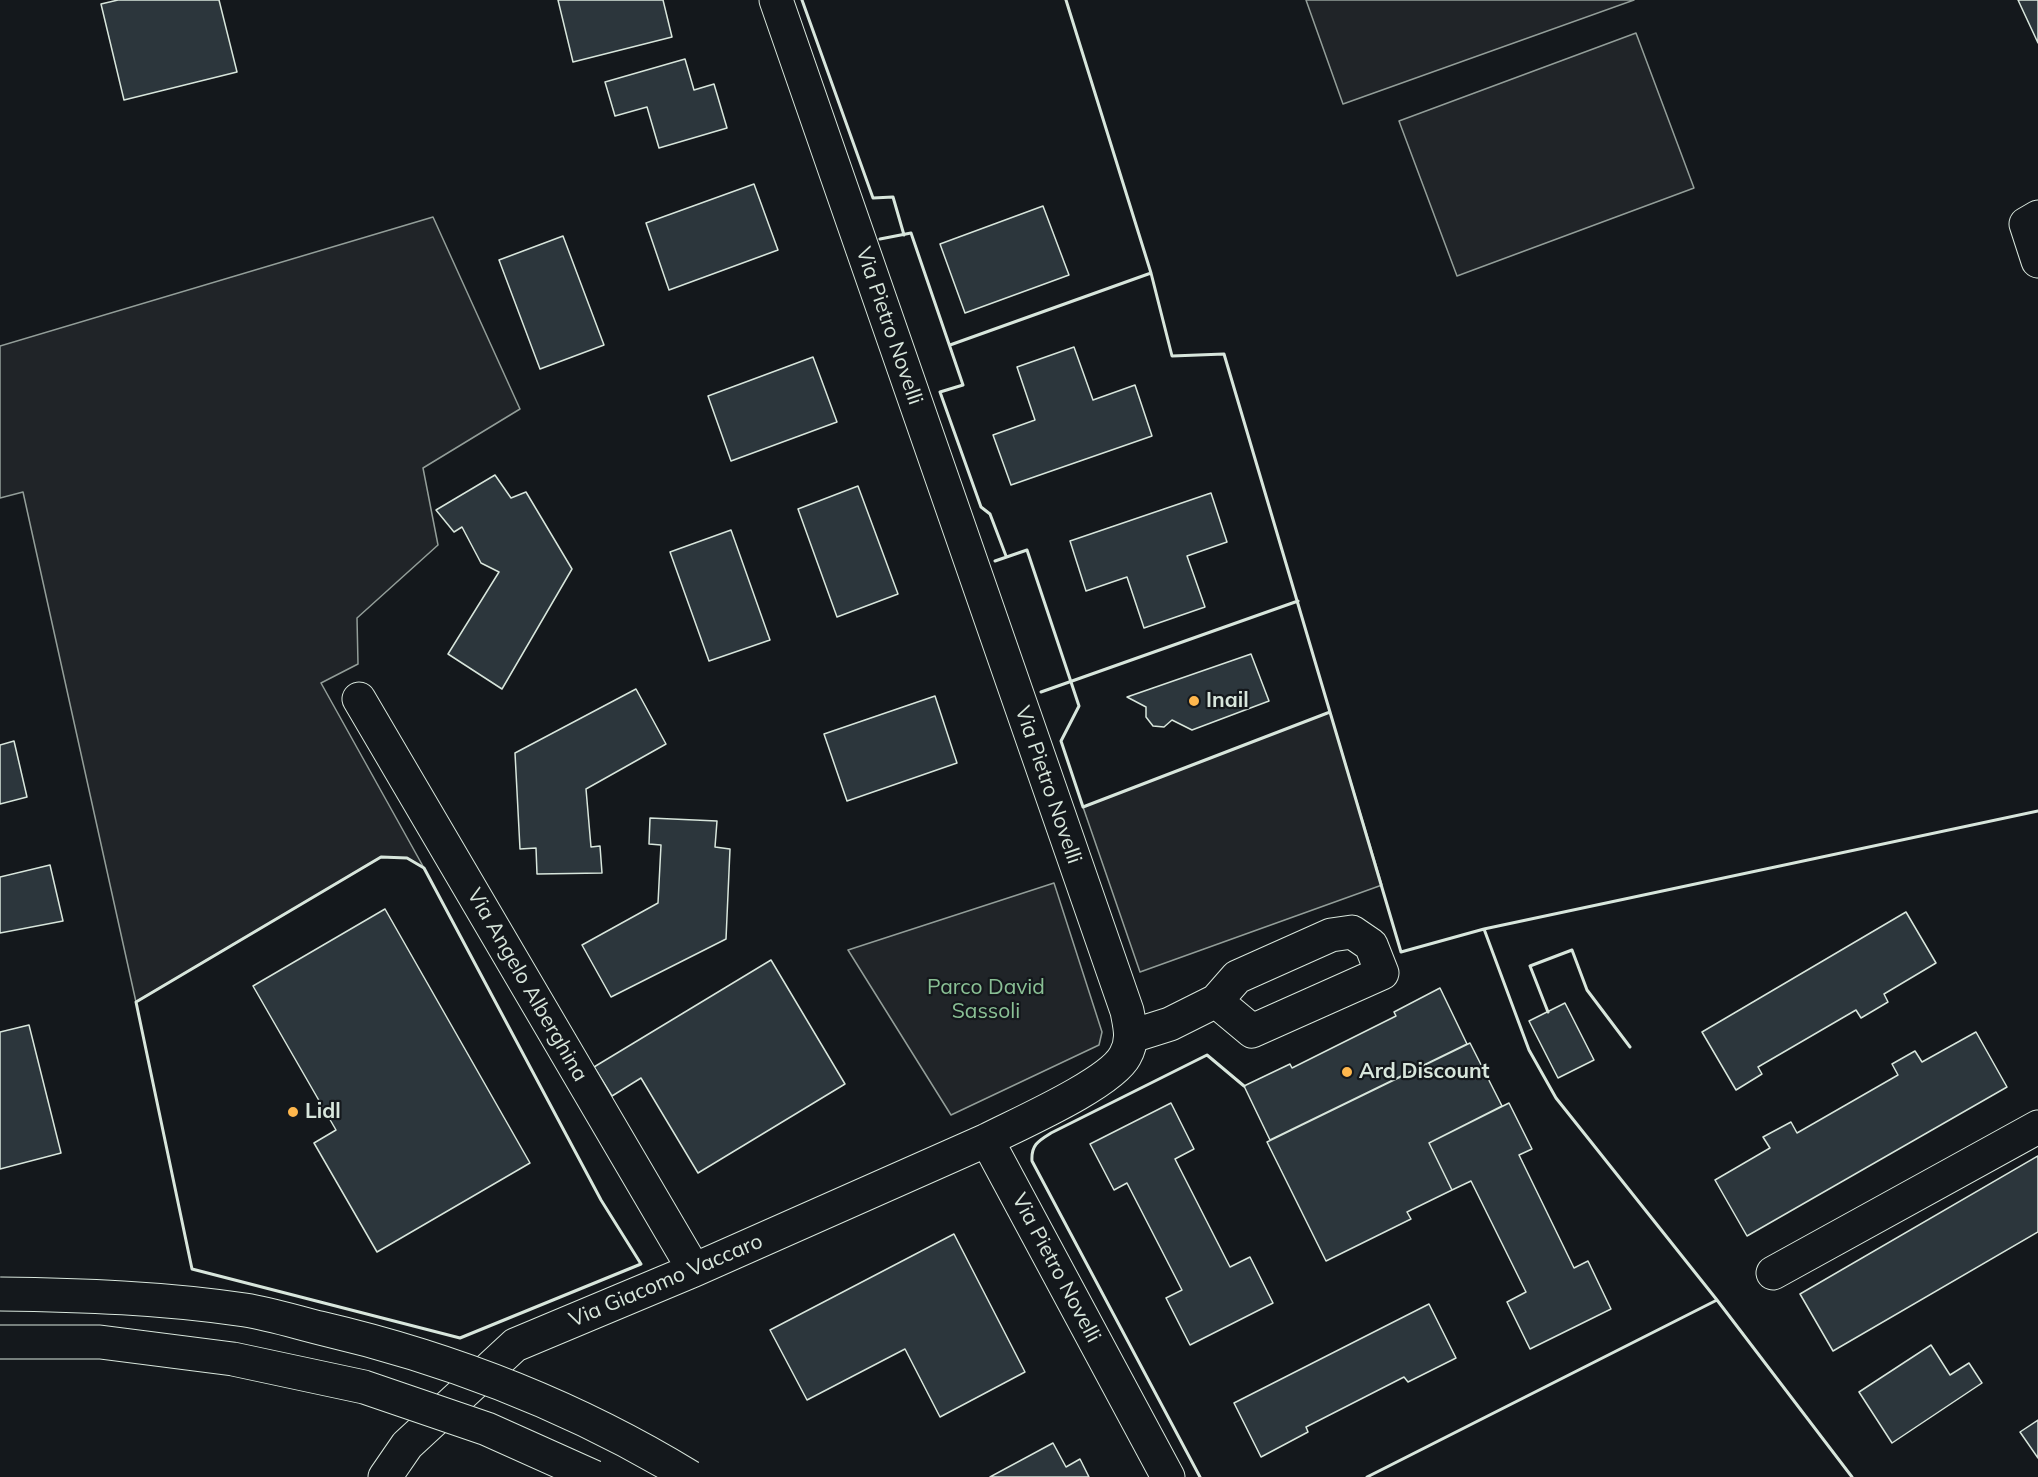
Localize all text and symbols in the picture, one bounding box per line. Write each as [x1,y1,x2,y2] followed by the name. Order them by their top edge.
[850,244,928,408] street label: Via Pietro Novelli
[1206,688,1249,714] place label: Inail
[1187,694,1201,708] marker: Inail
[1009,703,1087,867] street label: Via Pietro Novelli
[461,884,593,1086] street label: Via Angelo Alberghina
[927,975,1045,1025] park label: Parco David Sassoli
[1359,1059,1490,1085] place label: Ard Discount
[1340,1065,1354,1079] marker: Ard Discount
[305,1099,341,1125] place label: Lidl
[286,1105,300,1119] marker: Lidl
[1006,1189,1106,1347] street label: Via Pietro Novelli
[566,1229,766,1333] street label: Via Giacomo Vaccaro

